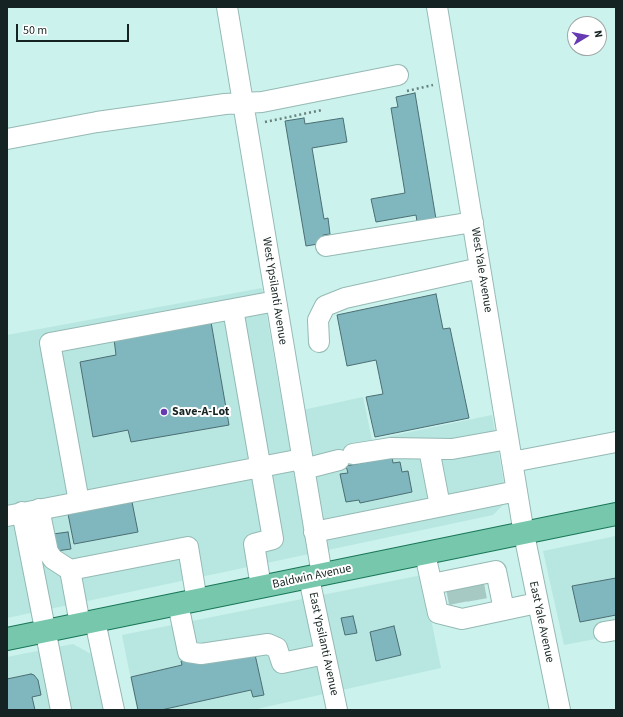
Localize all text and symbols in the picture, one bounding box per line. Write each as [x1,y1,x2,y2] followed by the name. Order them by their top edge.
[18,16,131,42] scale bar
[567,16,607,56] north arrow
[23,22,47,39] text: 50 m
[590,29,606,39] text: N
[467,226,495,314] street label: West Yale Avenue
[258,236,290,346] street label: West Ypsilanti Avenue
[172,405,229,419] place label: Save-A-Lot
[159,407,169,417] marker: Save-A-Lot
[271,562,353,592] street label: Baldwin Avenue
[525,580,557,664] street label: East Yale Avenue
[305,591,341,697] street label: East Ypsilanti Avenue

